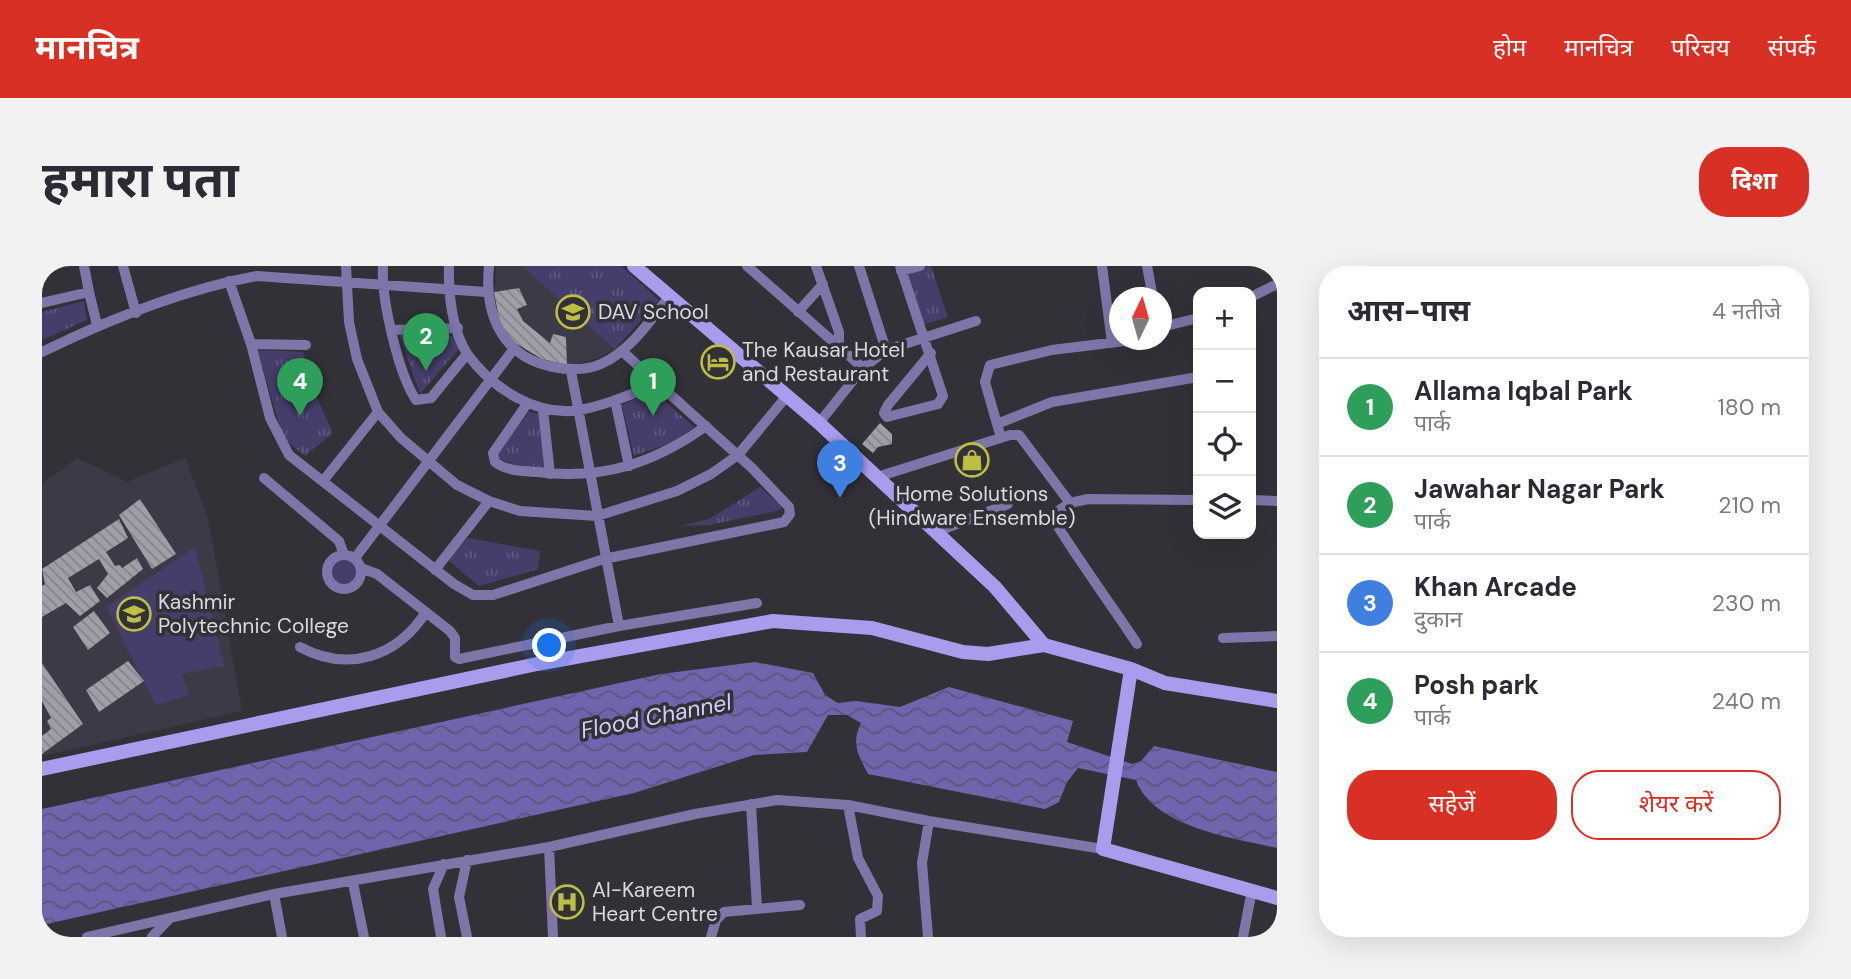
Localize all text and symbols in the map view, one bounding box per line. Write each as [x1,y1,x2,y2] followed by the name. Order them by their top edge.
[35,26,139,69] text: मानचित्र
[1493,32,1526,63] text: होम
[1564,32,1633,63] text: मानचित्र
[1671,32,1730,63] text: परिचय
[1768,32,1816,63] text: संपर्क
[1699,147,1809,217] button: दिशा
[42,148,239,212] text: हमारा पता
[1109,287,1172,350] north arrow
[1193,287,1256,539] map controls
[1193,287,1256,350] button: +
[1347,291,1470,330] text: आस-पास
[554,293,592,331] school or university icon: DAV School
[1712,296,1781,326] text: 4 नतीजे
[598,298,709,326] place label: DAV School
[403,313,449,371] pin: 2
[742,336,905,388] place label: The Kausar Hotel and Restaurant
[699,343,737,381] hotel icon: The Kausar Hotel and Restaurant
[1193,350,1256,413] button: −
[277,358,323,416] pin: 4
[630,358,676,416] pin: 1
[1414,374,1633,408] text: Allama Iqbal Park
[1366,392,1374,422] text: 1
[1717,392,1781,422] text: 180 m
[1414,408,1451,438] text: पार्क
[1193,413,1256,476] button: locate
[817,440,863,498] pin: 3
[953,441,991,479] shop icon: Home Solutions (Hindware Ensemble)
[1414,472,1665,506] text: Jawahar Nagar Park
[1193,476,1256,539] button: layers
[868,480,1076,532] place label: Home Solutions (Hindware Ensemble)
[1363,490,1377,520] text: 2
[1718,490,1781,520] text: 210 m
[1414,506,1451,536] text: पार्क
[1414,570,1577,604] text: Khan Arcade
[158,588,349,640] place label: Kashmir Polytechnic College
[1363,588,1377,618] text: 3
[1712,588,1781,618] text: 230 m
[115,595,153,633] school or university icon: Kashmir Polytechnic College
[1414,604,1463,634] text: दुकान
[532,628,566,662] your location
[1414,668,1539,702] text: Posh park
[1363,686,1377,716] text: 4
[1712,686,1781,716] text: 240 m
[578,687,735,745] water label: Flood Channel
[1414,702,1451,732] text: पार्क
[1347,770,1557,840] button: सहेजें
[1571,770,1781,840] button: शेयर करें
[592,876,718,928] place label: Al-Kareem Heart Centre
[548,883,586,921] hospital icon: Al-Kareem Heart Centre

